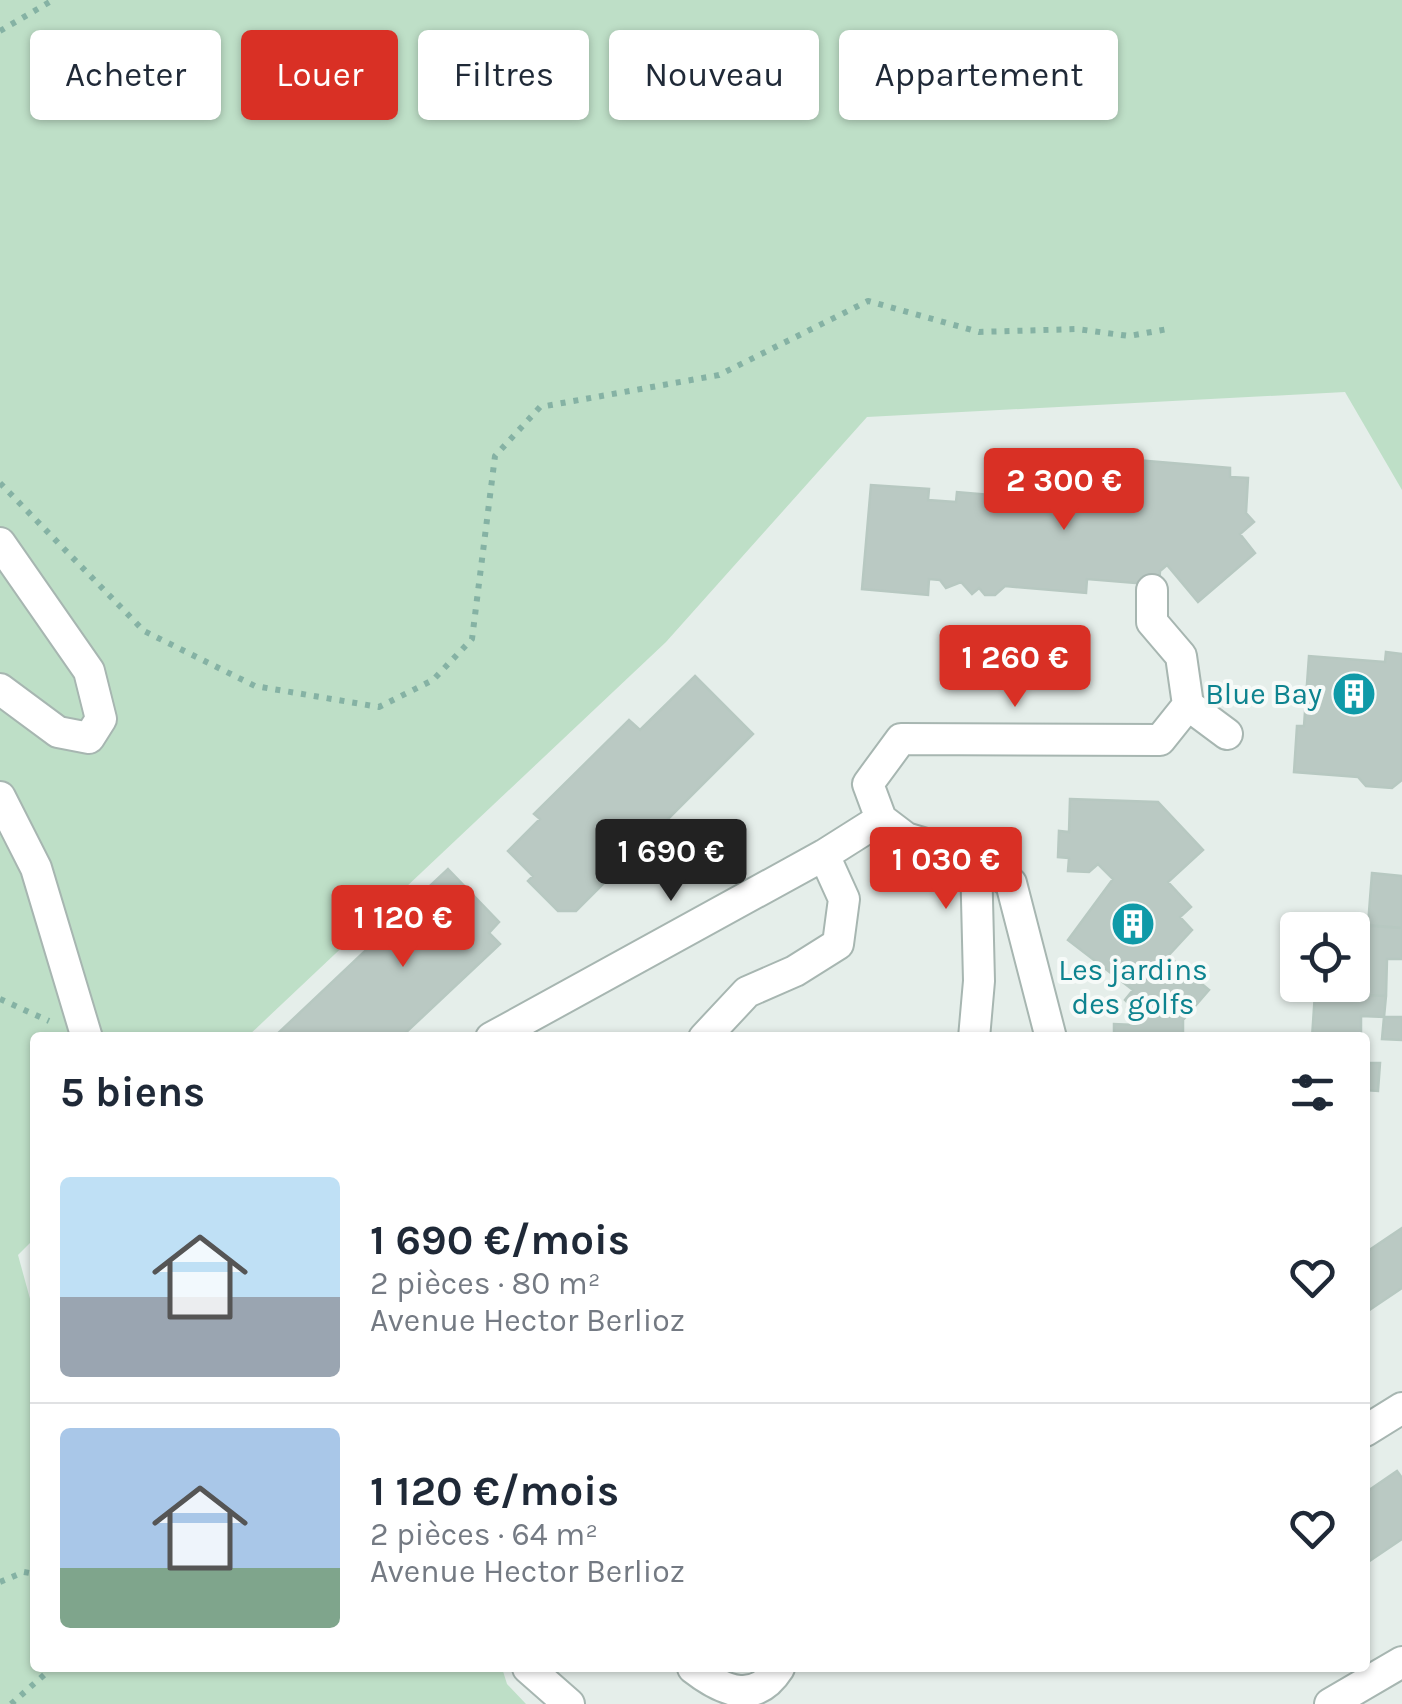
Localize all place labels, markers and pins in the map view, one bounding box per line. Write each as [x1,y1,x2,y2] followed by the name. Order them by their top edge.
[972,448,1156,533] pin: 2 300 €
[923,625,1107,710] pin: 1 260 €
[1331,671,1377,717] building icon: Blue Bay
[1205,676,1322,712] place label: Blue Bay
[579,819,763,904] pin: 1 690 €
[854,827,1038,912] pin: 1 030 €
[311,885,495,970] pin: 1 120 €
[1110,901,1156,947] building icon: Les jardins des golfs
[1058,952,1208,1022] place label: Les jardins des golfs

